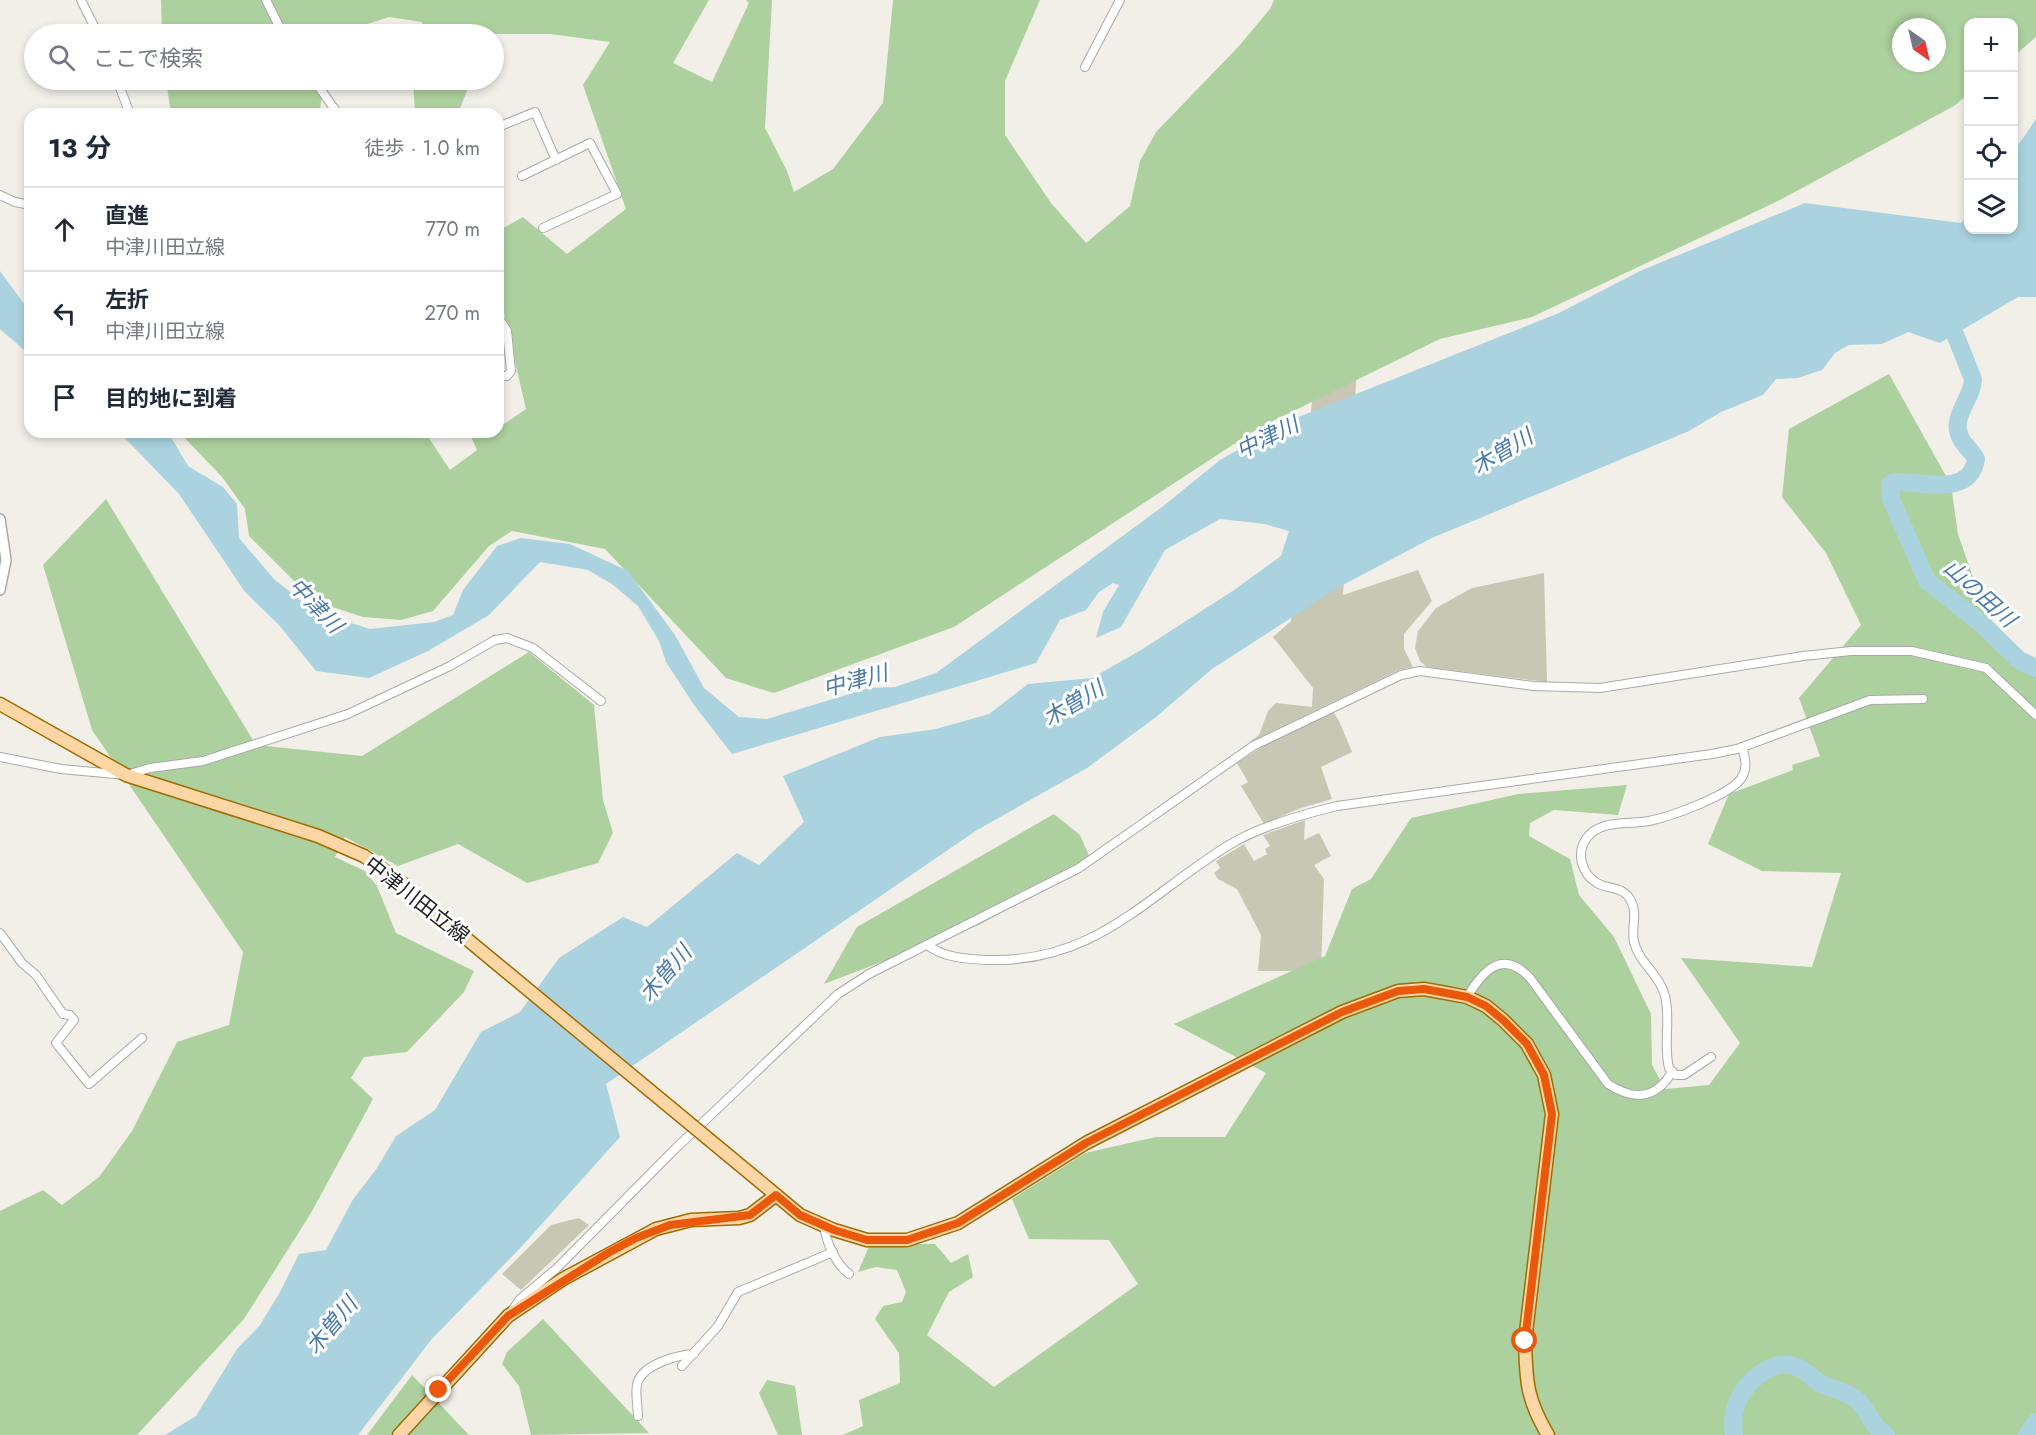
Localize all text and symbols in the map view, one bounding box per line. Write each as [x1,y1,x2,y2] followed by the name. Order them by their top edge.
[1892,18,1946,72] north arrow
[1964,18,2018,234] map controls
[1964,18,2018,72] button: +
[24,24,504,90] search box
[45,41,78,74] icon: search
[93,42,203,74] text: ここで検索
[1964,72,2018,126] button: −
[1964,126,2018,180] button: locate
[48,129,111,167] text: 13 分
[365,134,480,163] text: 徒歩 · 1.0 km
[1964,180,2018,234] button: layers
[105,199,149,231] text: 直進
[48,213,81,246] icon: ahead
[425,215,480,244] text: 770 m
[105,233,225,262] text: 中津川田立線
[105,283,149,315] text: 左折
[48,297,81,330] icon: left
[425,299,480,328] text: 270 m
[105,317,225,346] text: 中津川田立線
[48,381,81,414] icon: arrive
[105,382,237,414] text: 目的地に到着
[1230,407,1305,466] water label: 中津川
[1465,419,1540,482] water label: 木曽川
[1937,552,2025,636] water label: 山の田川
[282,570,352,641] water label: 中津川
[819,655,893,704] water label: 中津川
[1036,671,1111,734] water label: 木曽川
[358,849,476,951] street label: 中津川田立線
[631,936,700,1008] water label: 木曽川
[298,1288,366,1361] water label: 木曽川
[1511,1327,1537,1353] route start
[425,1376,451,1402] route end

